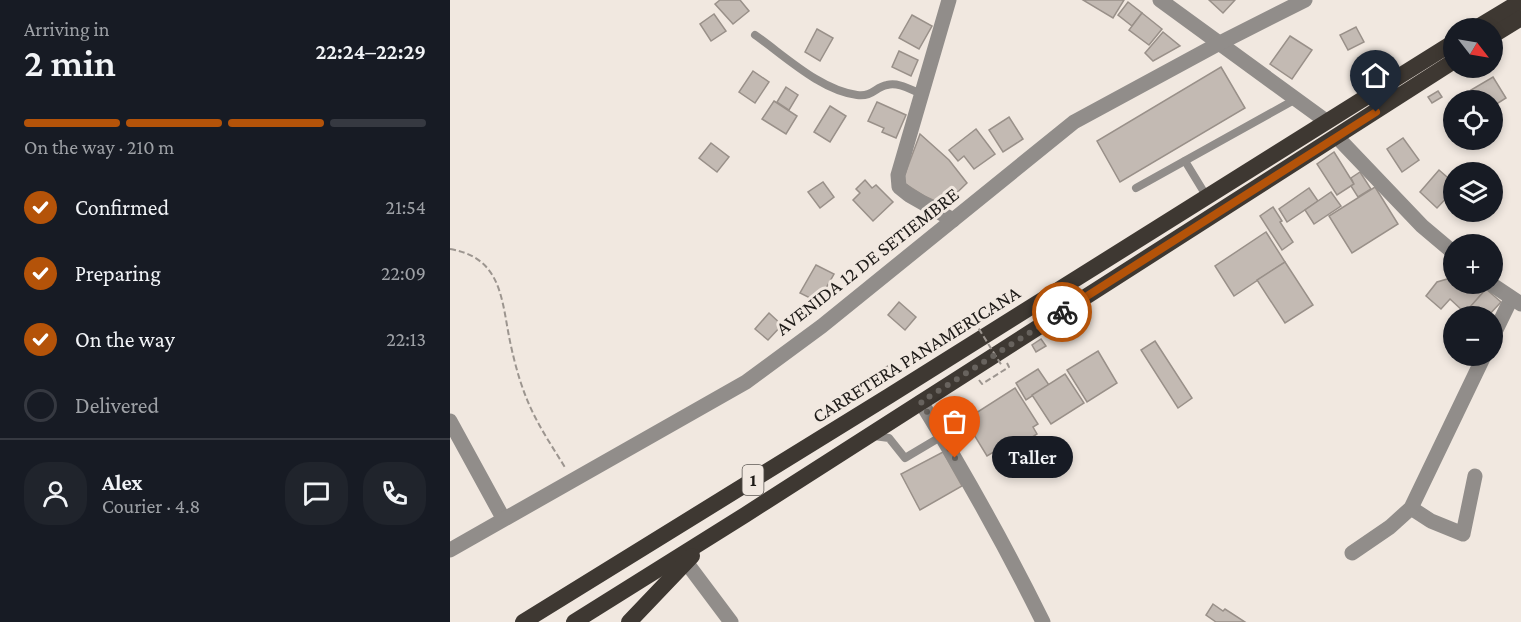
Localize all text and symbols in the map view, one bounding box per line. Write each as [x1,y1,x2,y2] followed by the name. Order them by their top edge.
[24,18,109,40] text: Arriving in
[1443,18,1503,78] north arrow
[1443,18,1503,366] map controls
[316,39,426,64] text: 22:24–22:29
[24,41,116,84] text: 2 min
[1350,50,1401,112] pin
[1359,59,1392,92] icon: home
[1443,90,1503,150] button: locate
[24,136,174,158] text: On the way · 210 m
[1443,162,1503,222] button: layers
[771,183,963,339] street label: AVENIDA 12 DE SETIEMBRE
[24,191,57,224] icon: check
[75,195,169,220] text: Confirmed
[386,196,426,218] text: 21:54
[1443,234,1503,294] button: +
[24,257,57,290] icon: check
[75,261,161,286] text: Preparing
[381,262,426,284] text: 22:09
[808,281,1024,427] street label: CARRETERA PANAMERICANA
[1032,282,1092,342] courier
[1046,296,1079,329] icon: bike
[1443,306,1503,366] button: −
[24,323,57,356] icon: check
[75,327,175,352] text: On the way
[386,328,426,350] text: 22:13
[75,393,159,418] text: Delivered
[929,396,980,458] pin
[938,405,971,438] icon: bag
[991,437,1072,479] callout: Taller
[1008,446,1057,468] text: Taller
[24,462,87,525] button: person
[285,462,348,525] button: chat
[363,462,426,525] button: phone
[742,465,764,495] road number: 1
[102,470,143,495] text: Alex
[102,495,200,517] text: Courier · 4.8

